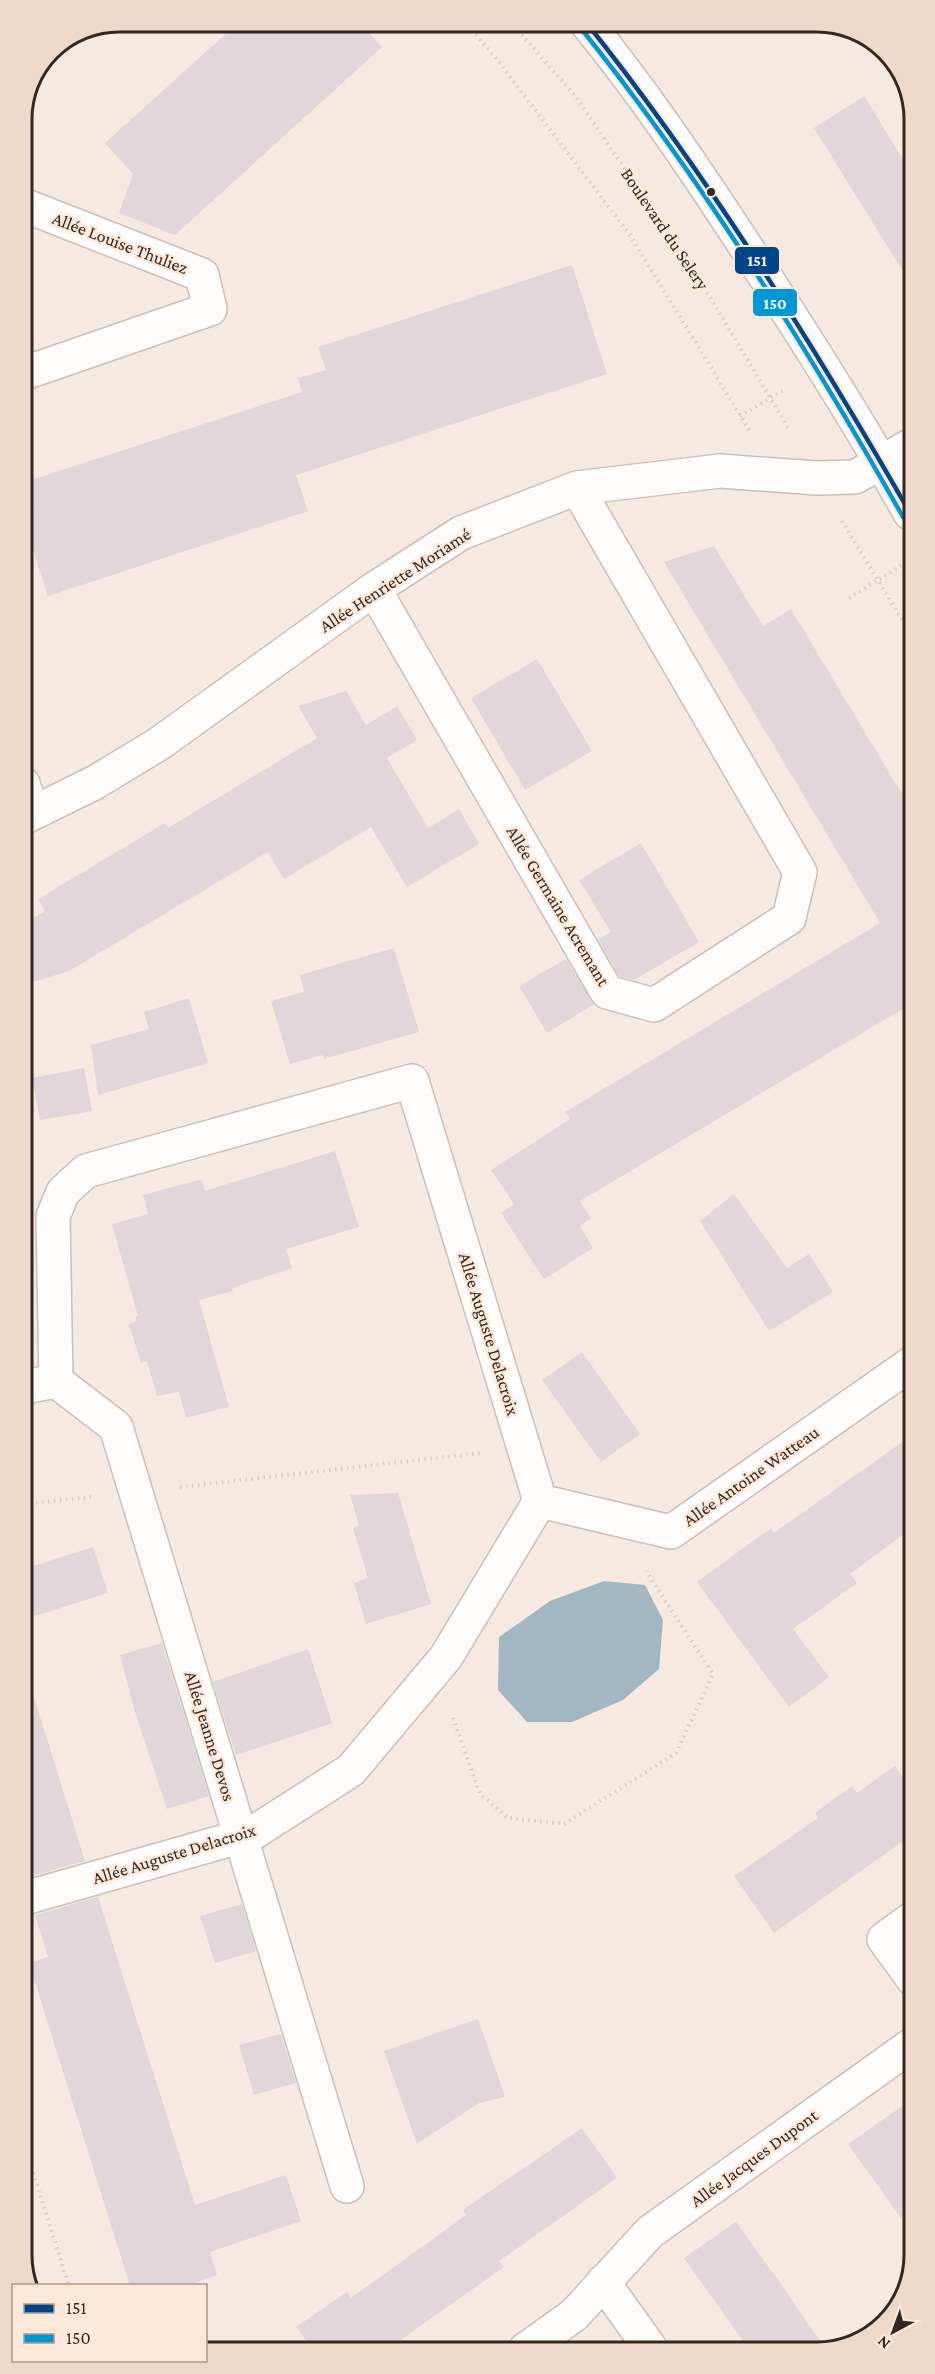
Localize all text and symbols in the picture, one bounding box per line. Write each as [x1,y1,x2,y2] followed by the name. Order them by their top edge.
[617,164,713,294] street label: Boulevard du Selery
[705,186,717,198] unlabelled marker
[49,208,191,278] street label: Allée Louise Thuliez
[734,246,780,275] line badge: 151
[747,252,767,269] text: 151
[752,288,798,317] line badge: 150
[763,295,787,312] text: 150
[316,524,474,636] street label: Allée Henriette Moriamé
[502,822,614,991] street label: Allée Germaine Acremant
[455,1250,523,1418] street label: Allée Auguste Delacroix
[679,1421,823,1530] street label: Allée Antoine Watteau
[181,1668,239,1804] street label: Allée Jeanne Devos
[90,1820,258,1888] street label: Allée Auguste Delacroix
[686,2104,822,2211] street label: Allée Jacques Dupont
[12,2284,207,2362] legend
[66,2298,86,2318] text: 151
[863,2302,923,2362] north arrow
[66,2328,91,2348] text: 150
[874,2333,893,2353] text: N

